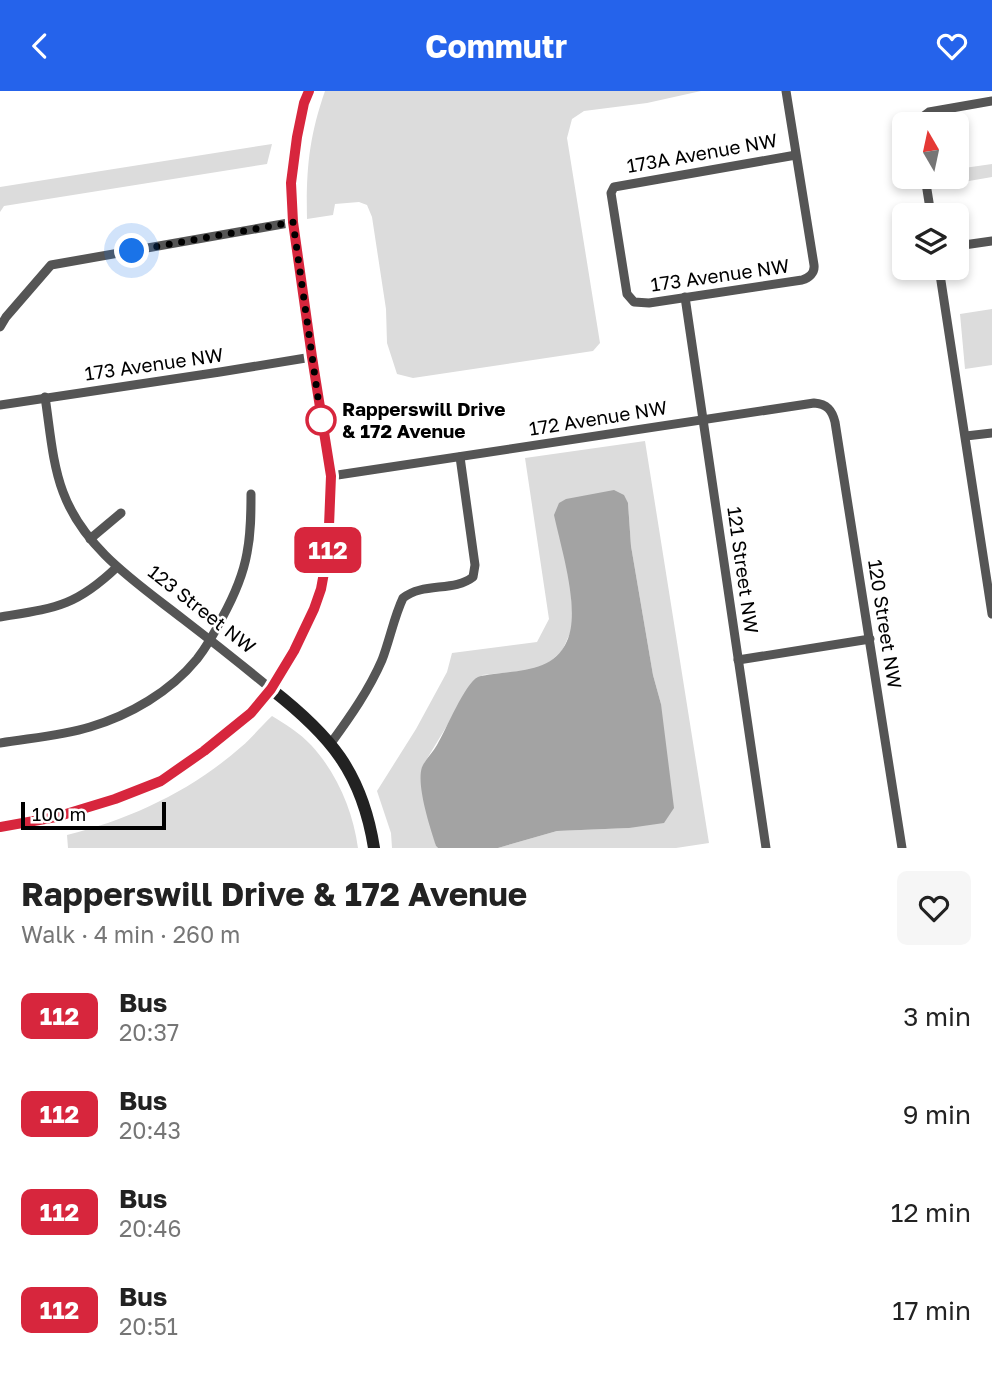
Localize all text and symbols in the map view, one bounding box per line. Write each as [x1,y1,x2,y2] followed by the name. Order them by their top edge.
[21,27,59,65] icon: back
[425,27,567,65] text: Commutr
[933,27,971,65] icon: heart
[892,112,970,189] north arrow
[892,112,969,280] map controls
[625,128,779,177] street label: 173A Avenue NW
[892,203,969,280] button: layers
[114,233,149,268] your location
[649,253,791,296] street label: 173 Avenue NW
[83,342,225,385] street label: 173 Avenue NW
[527,395,669,440] street label: 172 Avenue NW
[342,397,505,442] place label: Rapperswill Drive & 172 Avenue
[306,405,336,435] marker: Rapperswill Drive & 172 Avenue
[723,505,764,635] street label: 121 Street NW
[288,527,368,573] line badge: 112
[308,535,348,564] text: 112
[864,558,907,690] street label: 120 Street NW
[144,560,261,658] street label: 123 Street NW
[21,799,166,831] scale bar
[32,802,86,825] text: 100 m
[897,871,971,945] button: heart
[21,874,527,913] text: Rapperswill Drive & 172 Avenue
[21,920,240,948] text: Walk · 4 min · 260 m
[119,987,167,1018] text: Bus
[40,1001,79,1030] text: 112
[903,1001,971,1032] text: 3 min
[119,1018,179,1046] text: 20:37
[119,1085,167,1116] text: Bus
[40,1099,79,1128] text: 112
[903,1099,971,1130] text: 9 min
[119,1116,181,1144] text: 20:43
[119,1183,167,1214] text: Bus
[40,1197,79,1226] text: 112
[891,1197,971,1228] text: 12 min
[119,1214,181,1242] text: 20:46
[119,1281,167,1312] text: Bus
[40,1295,79,1324] text: 112
[892,1295,971,1326] text: 17 min
[119,1312,178,1340] text: 20:51

